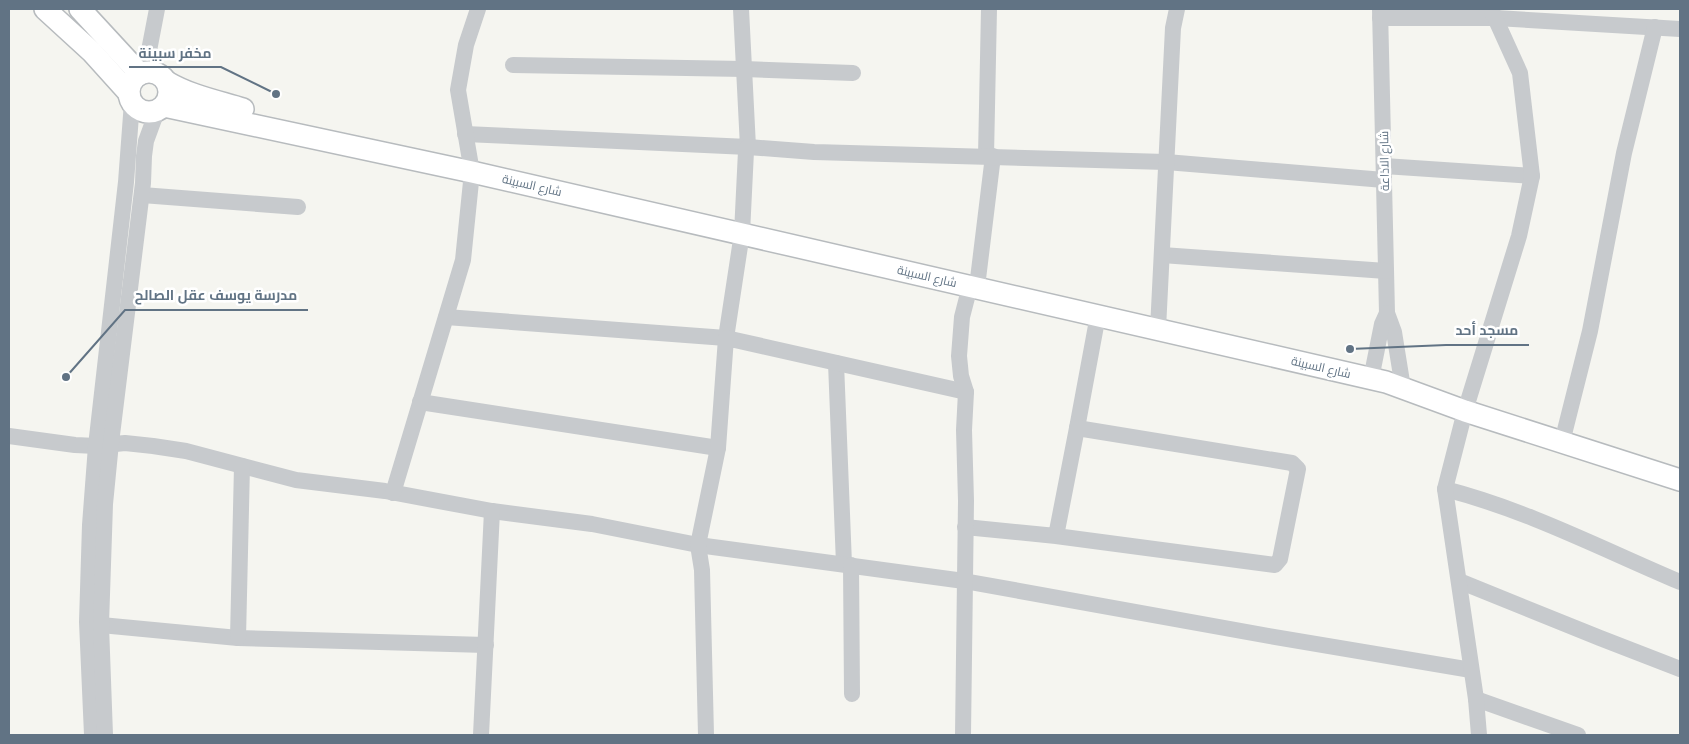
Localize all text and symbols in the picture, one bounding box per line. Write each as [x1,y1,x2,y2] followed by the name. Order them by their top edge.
[129,38,221,67] callout: مخفر سبينة
[139,43,211,62] text: مخفر سبينة
[1375,131,1393,191] street label: شارع الاذاعة
[500,170,564,200] street label: شارع السبينة
[895,261,959,291] street label: شارع السبينة
[125,281,308,310] callout: مدرسة يوسف عقل الصالح
[135,285,297,305] text: مدرسة يوسف عقل الصالح
[1446,316,1529,345] callout: مسجد أحد
[1456,320,1518,339] text: مسجد أحد
[1289,352,1353,382] street label: شارع السبينة

